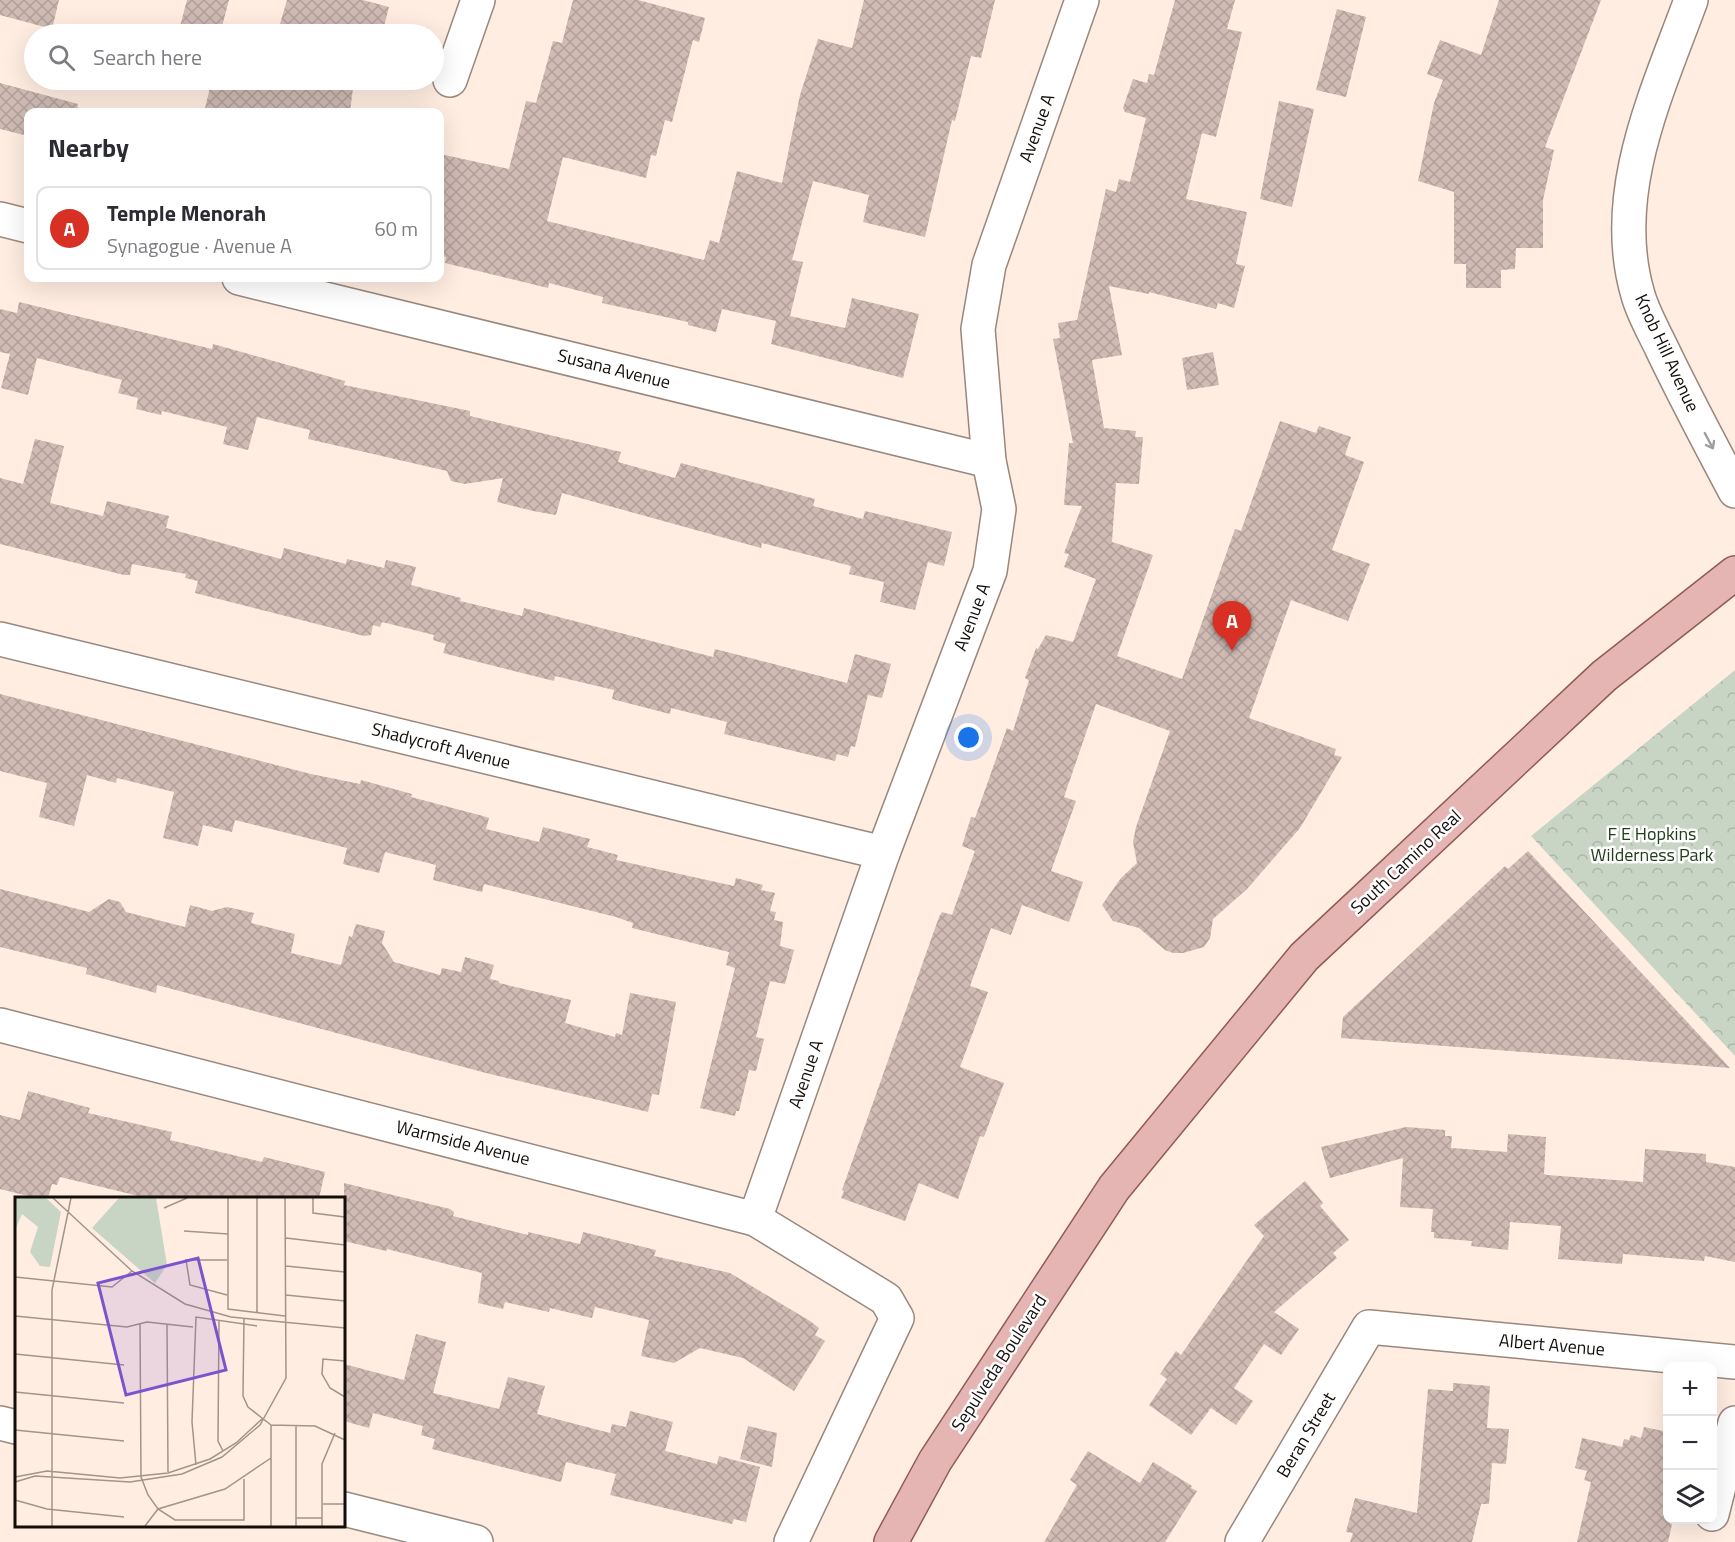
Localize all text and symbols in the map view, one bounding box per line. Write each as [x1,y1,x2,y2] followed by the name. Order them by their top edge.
[24,24,444,90] search box
[93,40,202,74] text: Search here
[45,41,78,74] icon: search
[1012,90,1061,166] street label: Avenue A
[48,128,129,167] text: Nearby
[107,196,266,230] text: Temple Menorah
[63,213,76,244] text: A
[374,213,418,244] text: 60 m
[107,230,292,261] text: Synagogue · Avenue A
[1628,289,1707,416] street label: Knob Hill Avenue
[555,341,673,396] street label: Susana Avenue
[1703,432,1715,450] one-way arrow
[946,579,997,655] street label: Avenue A
[1212,602,1252,651] pin: A
[369,715,513,776] street label: Shadycroft Avenue
[954,723,983,752] your location
[1344,803,1467,920] street label: South Camino Real
[1591,820,1714,868] park label: F E Hopkins Wilderness Park
[781,1036,830,1112] street label: Avenue A
[393,1113,533,1172] street label: Warmside Avenue
[15,1197,345,1527] inset map
[944,1289,1053,1437] street label: Sepulveda Boulevard
[1498,1326,1606,1363] street label: Albert Avenue
[1663,1362,1717,1524] map controls
[1663,1362,1717,1416] button: +
[1269,1386,1342,1483] street label: Beran Street
[1663,1416,1717,1470] button: −
[1663,1470,1717,1524] button: layers

